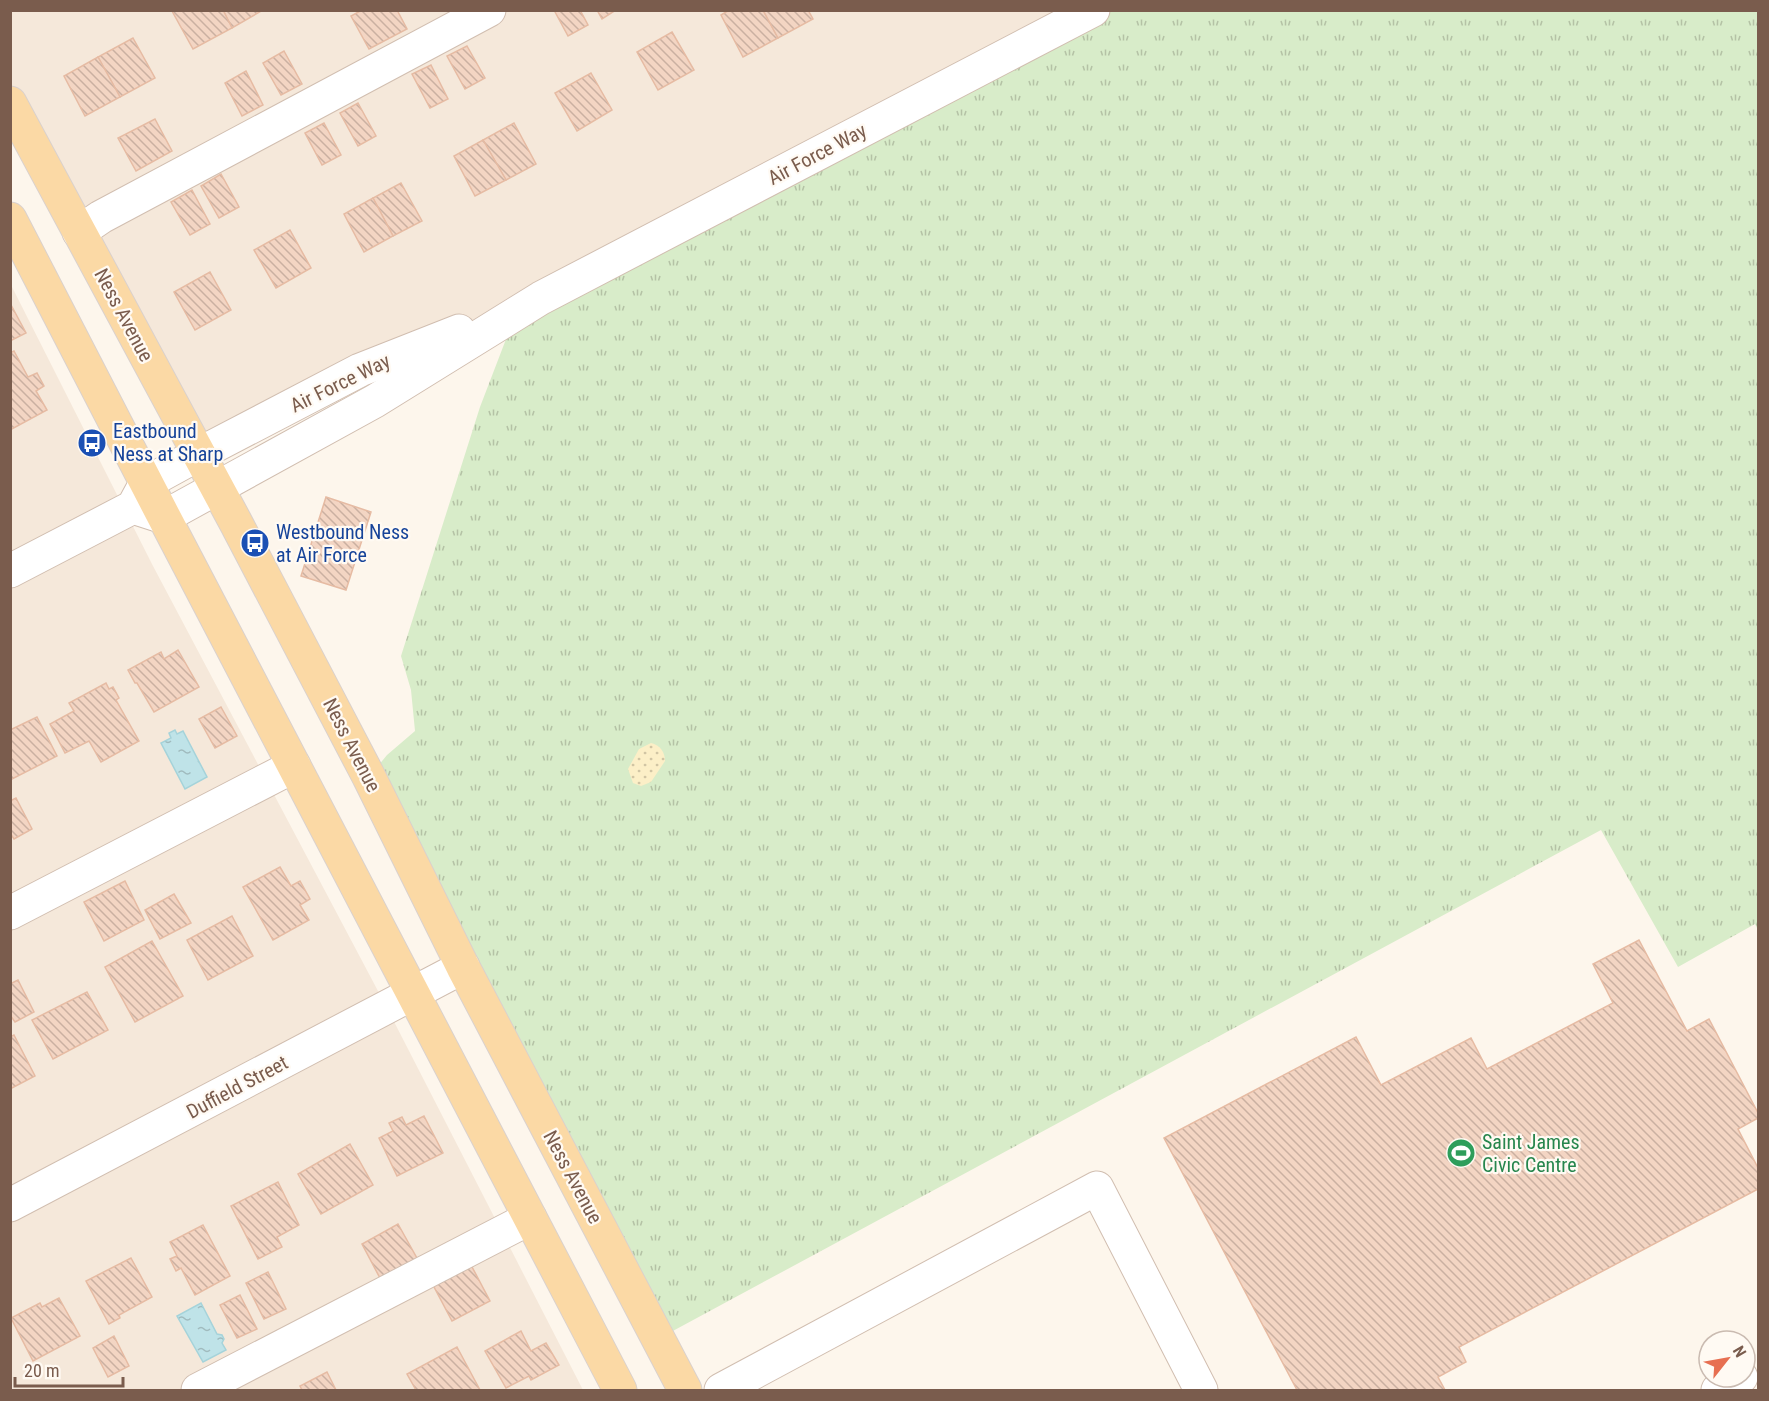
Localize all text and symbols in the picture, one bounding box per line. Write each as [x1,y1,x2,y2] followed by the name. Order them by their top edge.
[764,118,870,190] street label: Air Force Way
[89,264,159,366] street label: Ness Avenue
[286,349,394,417] street label: Air Force Way
[113,419,223,466] place label: Eastbound Ness at Sharp
[76,427,108,459] bus stop icon: Eastbound Ness at Sharp
[276,520,409,567] place label: Westbound Ness at Air Force
[239,527,271,559] bus stop icon: Westbound Ness at Air Force
[318,694,386,796] street label: Ness Avenue
[182,1050,292,1124] street label: Duffield Street
[538,1126,608,1228] street label: Ness Avenue
[1482,1130,1580,1177] place label: Saint James Civic Centre
[1445,1137,1477,1169] sports icon: Saint James Civic Centre
[1697,1329,1757,1389] north arrow
[1729,1342,1750,1361] text: N
[15,1350,123,1388] scale bar
[24,1360,59,1381] text: 20 m

